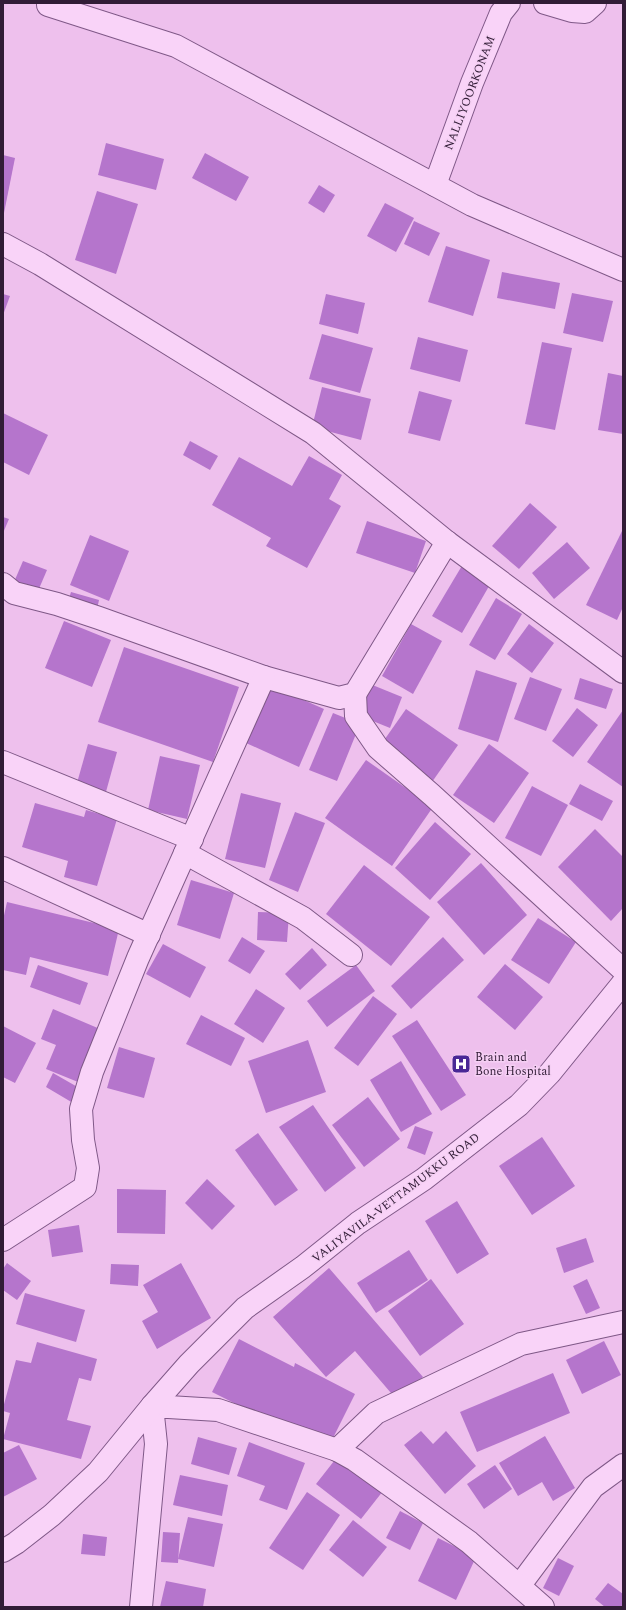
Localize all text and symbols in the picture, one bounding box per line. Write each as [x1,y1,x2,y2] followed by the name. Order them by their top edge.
[439,33,501,153] street label: NALLIYOORKONAM
[475,1048,551,1081] place label: Brain and Bone Hospital
[450,1053,472,1075] hospital icon: Brain and Bone Hospital
[308,1128,484,1268] street label: VALIYAVILA-VETTAMUKKU ROAD

